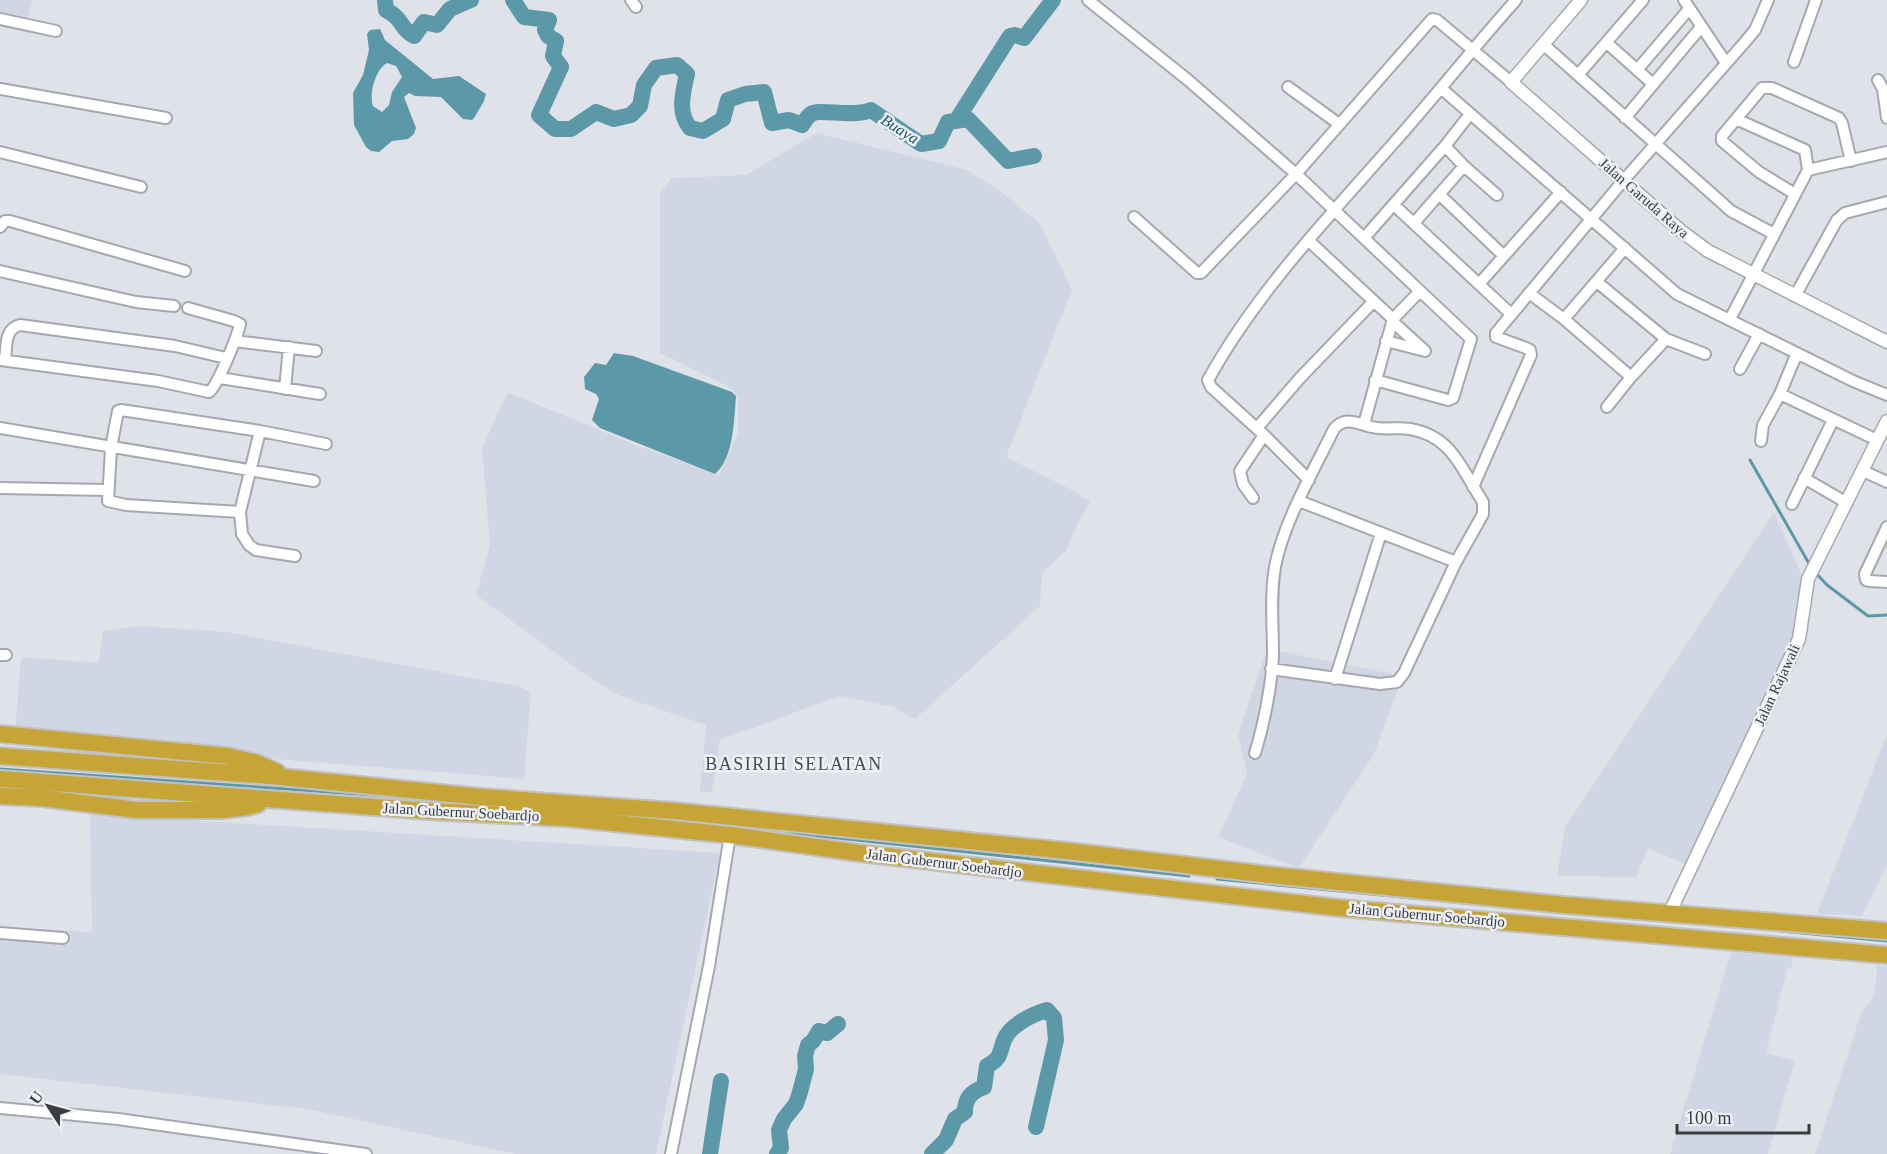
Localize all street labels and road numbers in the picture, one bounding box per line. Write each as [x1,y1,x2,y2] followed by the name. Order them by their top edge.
[1596,155,1692,241] street label: Jalan Garuda Raya
[1751,642,1803,728] street label: Jalan Rajawali
[382,800,540,824] street label: Jalan Gubernur Soebardjo
[865,846,1023,880] street label: Jalan Gubernur Soebardjo
[1348,900,1506,930] street label: Jalan Gubernur Soebardjo

